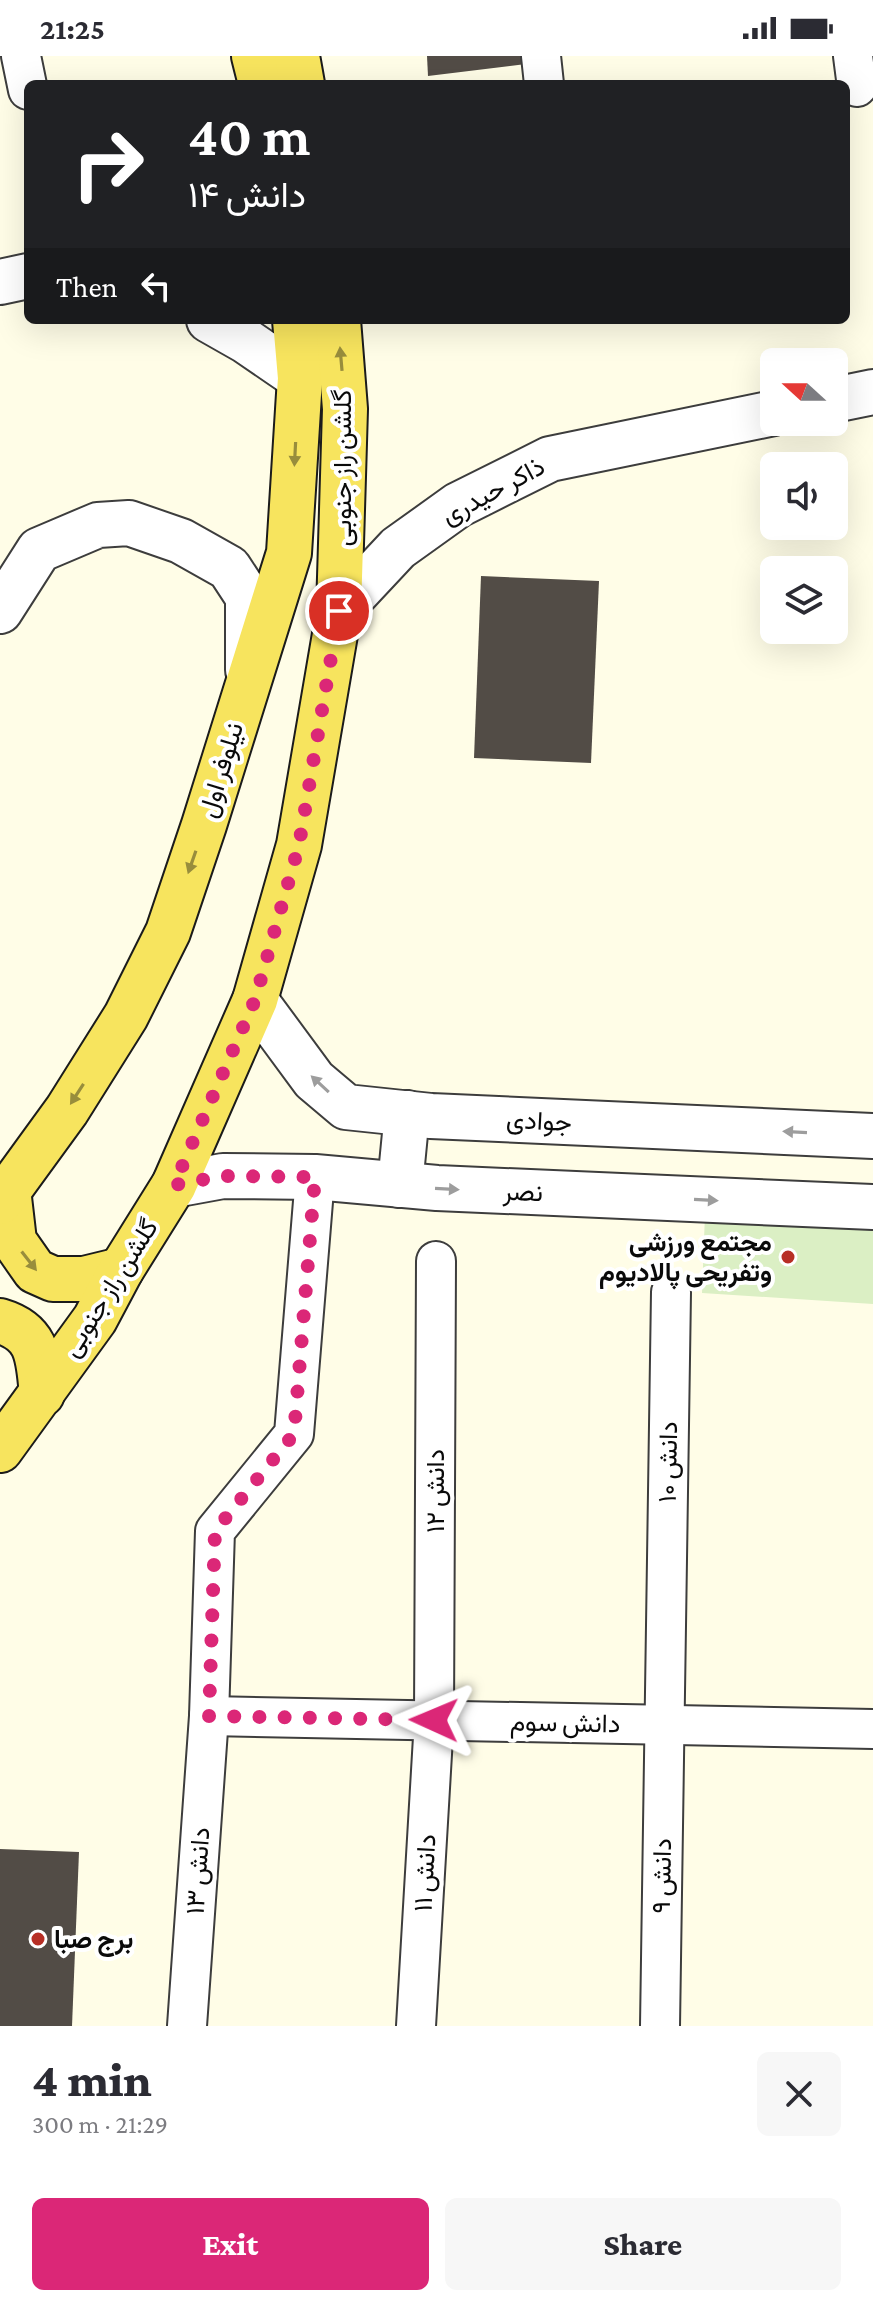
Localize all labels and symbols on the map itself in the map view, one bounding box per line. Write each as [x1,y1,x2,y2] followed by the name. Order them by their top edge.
[334,347,347,372] one-way arrow
[760,348,848,436] north arrow
[328,389,358,547] street label: گلشن راز جنوبی
[288,442,301,467] one-way arrow
[436,452,550,531] street label: ذاکر حیدری
[305,577,373,645] pin
[193,719,250,821] street label: نیلوفر اول
[185,850,197,874] one-way arrow
[311,1076,330,1094] one-way arrow
[70,1083,85,1104] one-way arrow
[505,1105,573,1138] street label: جوادی
[782,1126,807,1139] one-way arrow
[502,1177,543,1208] street label: نصر
[435,1182,460,1195] one-way arrow
[694,1194,719,1207] one-way arrow
[56,1214,165,1363] street label: گلشن راز جنوبی
[599,1228,772,1290] place label: مجتمع ورزشی وتفریحی پالادیوم
[779,1248,797,1266] marker: مجتمع ورزشی وتفریحی پالادیوم
[20,1251,36,1271] one-way arrow
[653,1421,684,1503] street label: دانش ۱۰
[421,1449,451,1533] street label: دانش ۱۲
[392,1678,476,1762] position arrow
[509,1708,620,1740] street label: دانش سوم
[180,1826,217,1916] street label: دانش ۱۳
[408,1833,443,1913] street label: دانش ۱۱
[647,1838,678,1914] street label: دانش ۹
[54,1925,133,1957] place label: برج صبا
[29,1930,47,1948] marker: برج صبا

